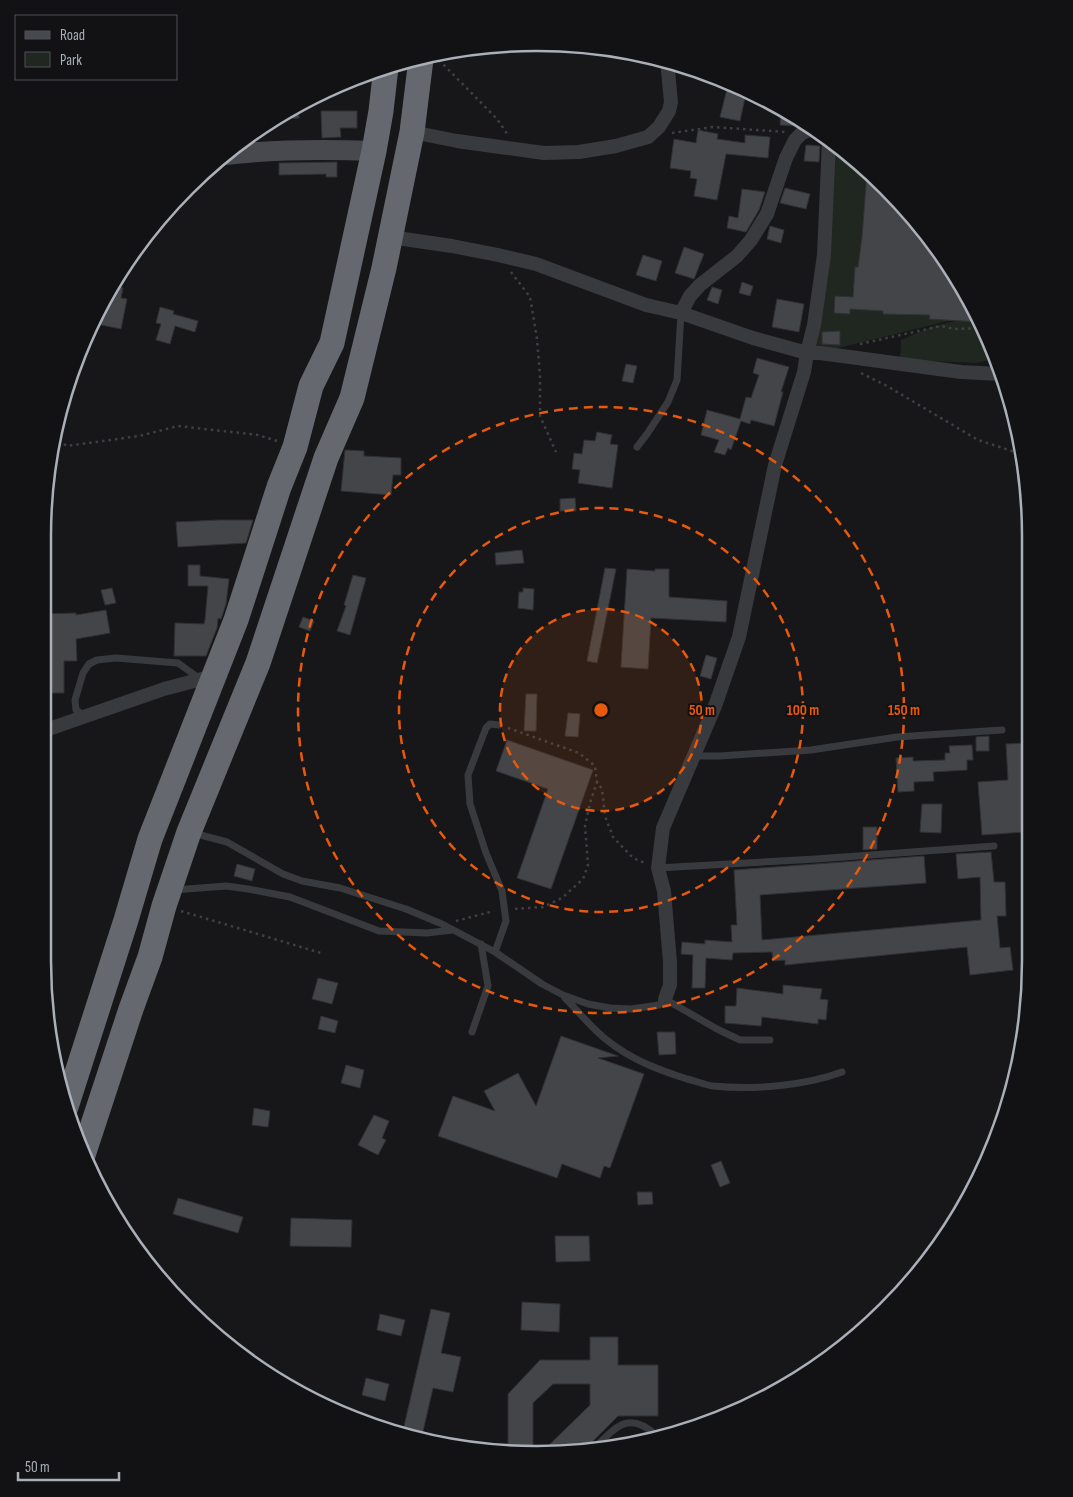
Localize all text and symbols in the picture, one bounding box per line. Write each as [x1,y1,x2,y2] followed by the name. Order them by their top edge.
[15,15,178,80] legend
[60,26,85,45] text: Road
[60,51,82,70] text: Park
[592,701,610,719] centre of rings
[689,701,715,720] text: 50 m
[787,701,819,720] text: 100 m
[888,701,920,720] text: 150 m
[18,1450,119,1482] scale bar
[25,1458,50,1477] text: 50 m

